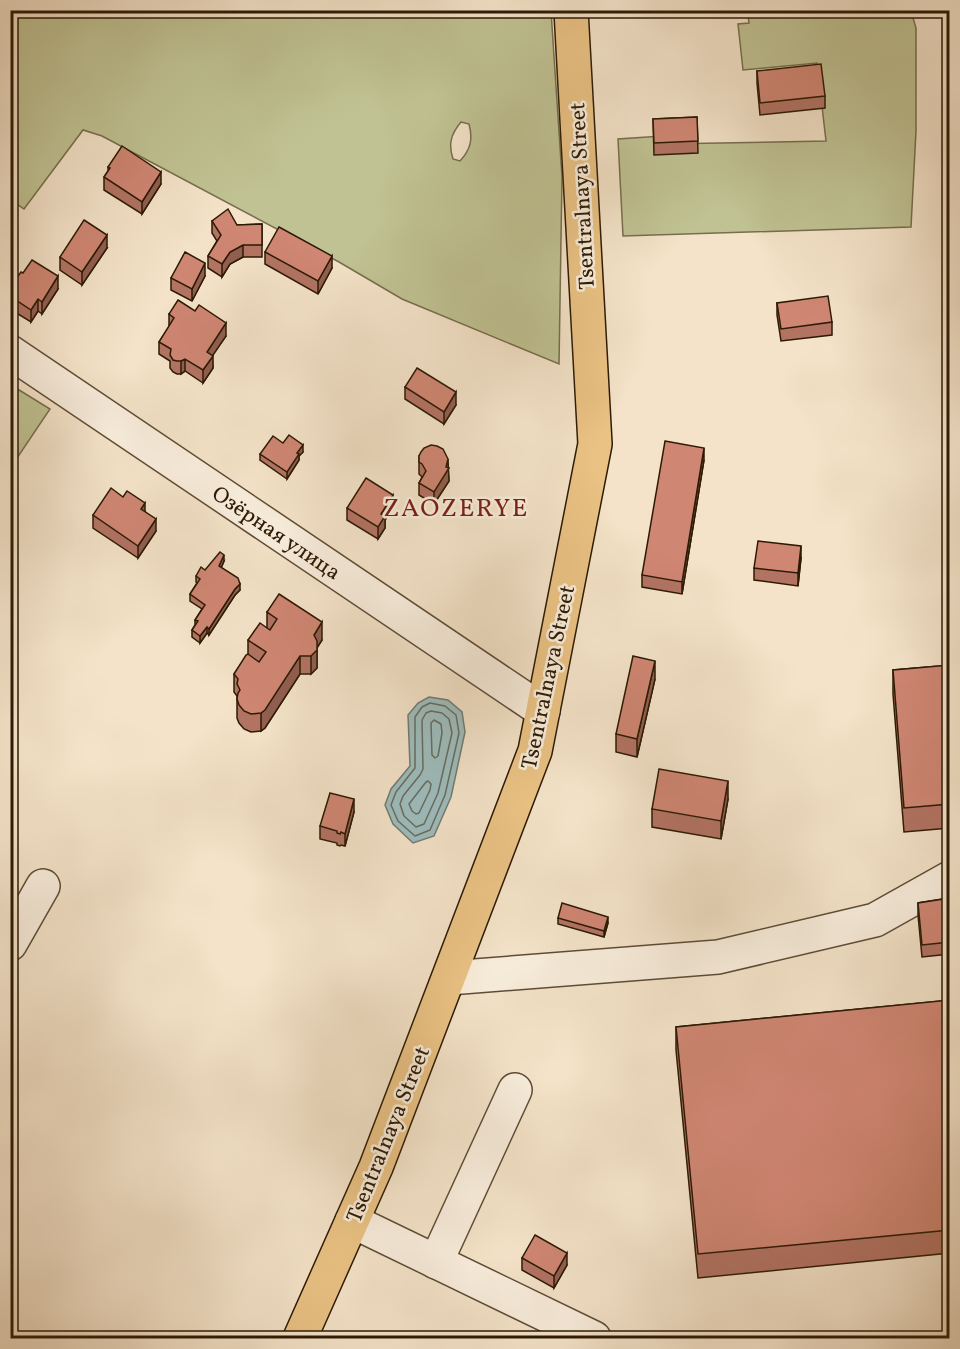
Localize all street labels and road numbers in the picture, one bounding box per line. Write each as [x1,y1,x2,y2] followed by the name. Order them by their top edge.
[563,101,604,290] street label: Tsentralnaya Street
[205,479,346,589] street label: Озёрная улица
[515,582,584,772] street label: Tsentralnaya Street
[340,1042,439,1228] street label: Tsentralnaya Street

